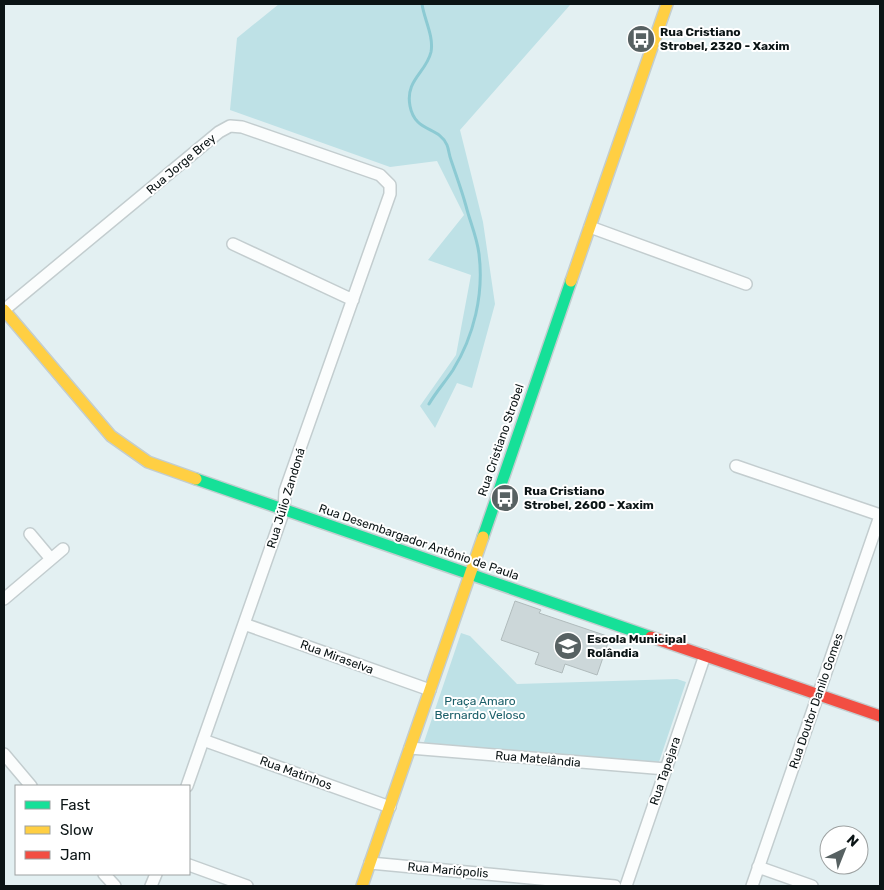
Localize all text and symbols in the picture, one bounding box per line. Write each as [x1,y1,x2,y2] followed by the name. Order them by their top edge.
[626,24,656,54] bus stop icon: Rua Cristiano Strobel, 2320 - Xaxim
[660,25,790,53] place label: Rua Cristiano Strobel, 2320 - Xaxim
[144,131,219,197] street label: Rua Jorge Brey
[475,382,527,498] street label: Rua Cristiano Strobel
[264,446,308,550] street label: Rua Júlio Zandoná
[490,483,520,513] bus stop icon: Rua Cristiano Strobel, 2600 - Xaxim
[524,484,654,512] place label: Rua Cristiano Strobel, 2600 - Xaxim
[317,501,521,583] street label: Rua Desembargador Antônio de Paula
[553,631,583,661] school or university icon: Escola Municipal Rolândia
[786,631,846,771] street label: Rua Doutor Danilo Gomes
[587,632,686,660] place label: Escola Municipal Rolândia
[298,637,376,677] street label: Rua Miraselva
[434,694,526,722] park label: Praça Amaro Bernardo Veloso
[647,735,683,807] street label: Rua Tapejara
[495,748,581,770] street label: Rua Matelândia
[258,753,334,793] street label: Rua Matinhos
[15,785,190,875] legend
[60,796,90,814] text: Fast
[60,821,93,839] text: Slow
[819,825,869,875] north arrow
[843,831,862,851] text: N
[60,846,91,864] text: Jam
[407,859,489,881] street label: Rua Mariópolis

